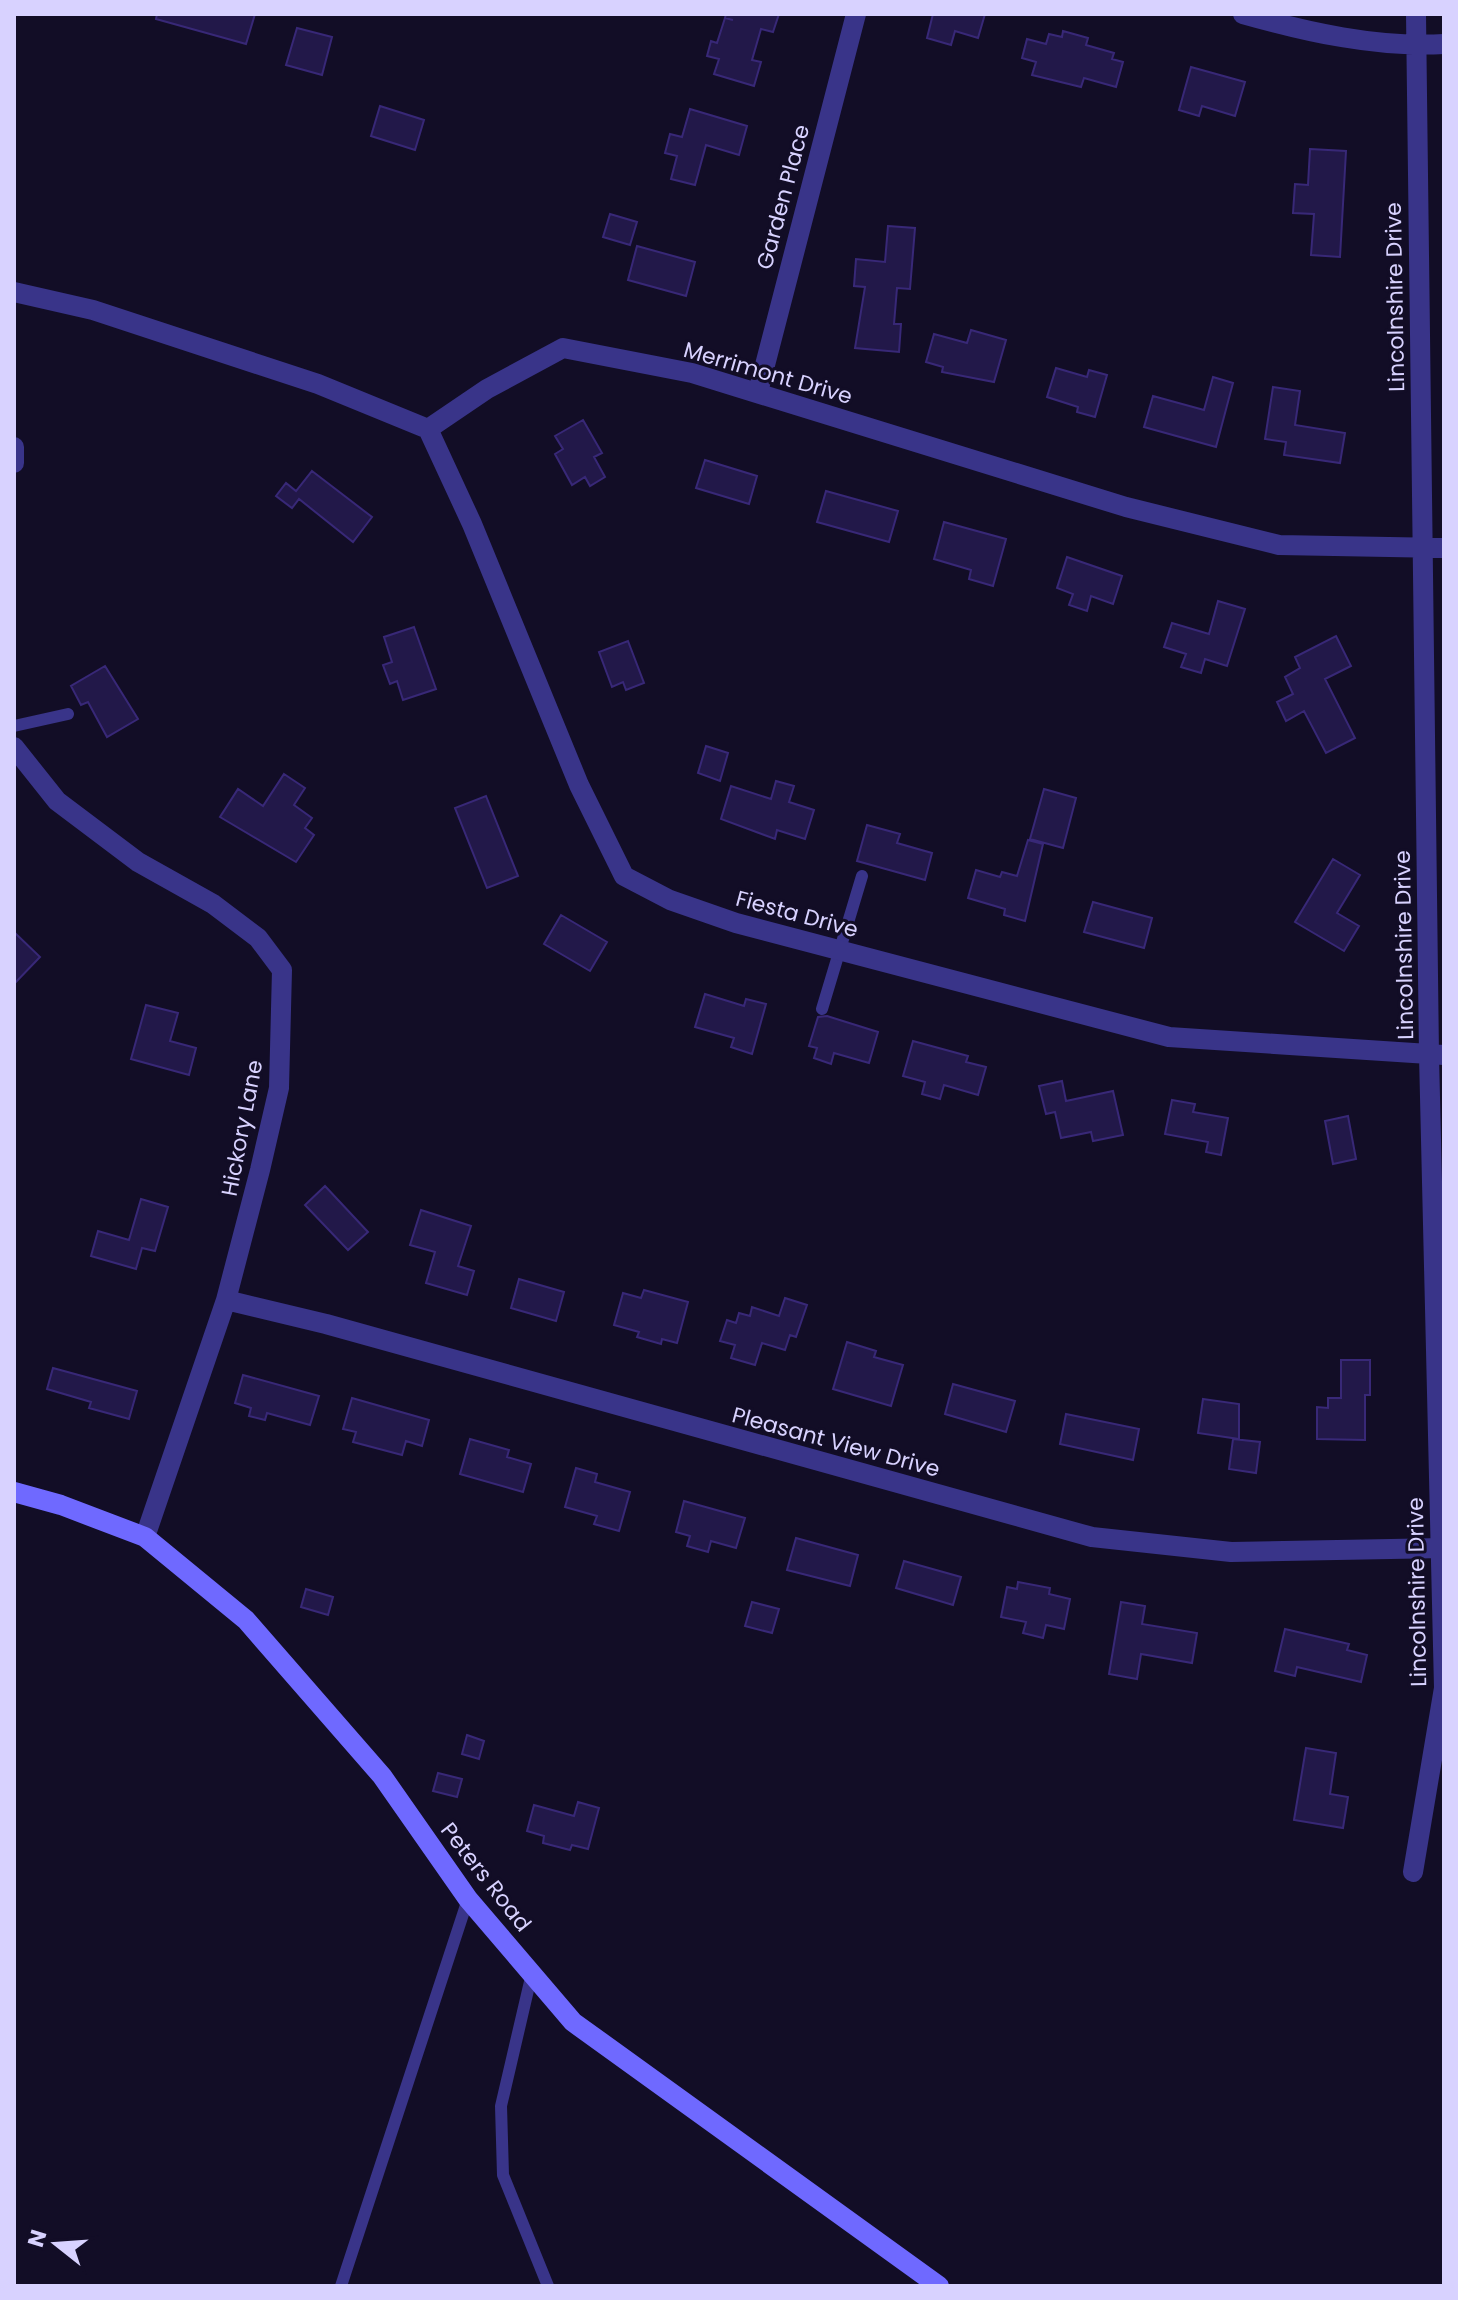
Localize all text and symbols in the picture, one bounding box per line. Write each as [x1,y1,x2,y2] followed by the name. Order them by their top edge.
[749,121,817,273] street label: Garden Place
[1378,202,1412,392] street label: Lincolnshire Drive
[680,334,856,412] street label: Merrimont Drive
[1387,850,1421,1040] street label: Lincolnshire Drive
[732,883,862,945] street label: Fiesta Drive
[214,1057,270,1199] street label: Hickory Lane
[729,1399,943,1485] street label: Pleasant View Drive
[1400,1497,1434,1687] street label: Lincolnshire Drive
[434,1816,538,1938] street label: Peters Road
[16,2204,96,2284] north arrow
[20,2226,55,2251] text: N

